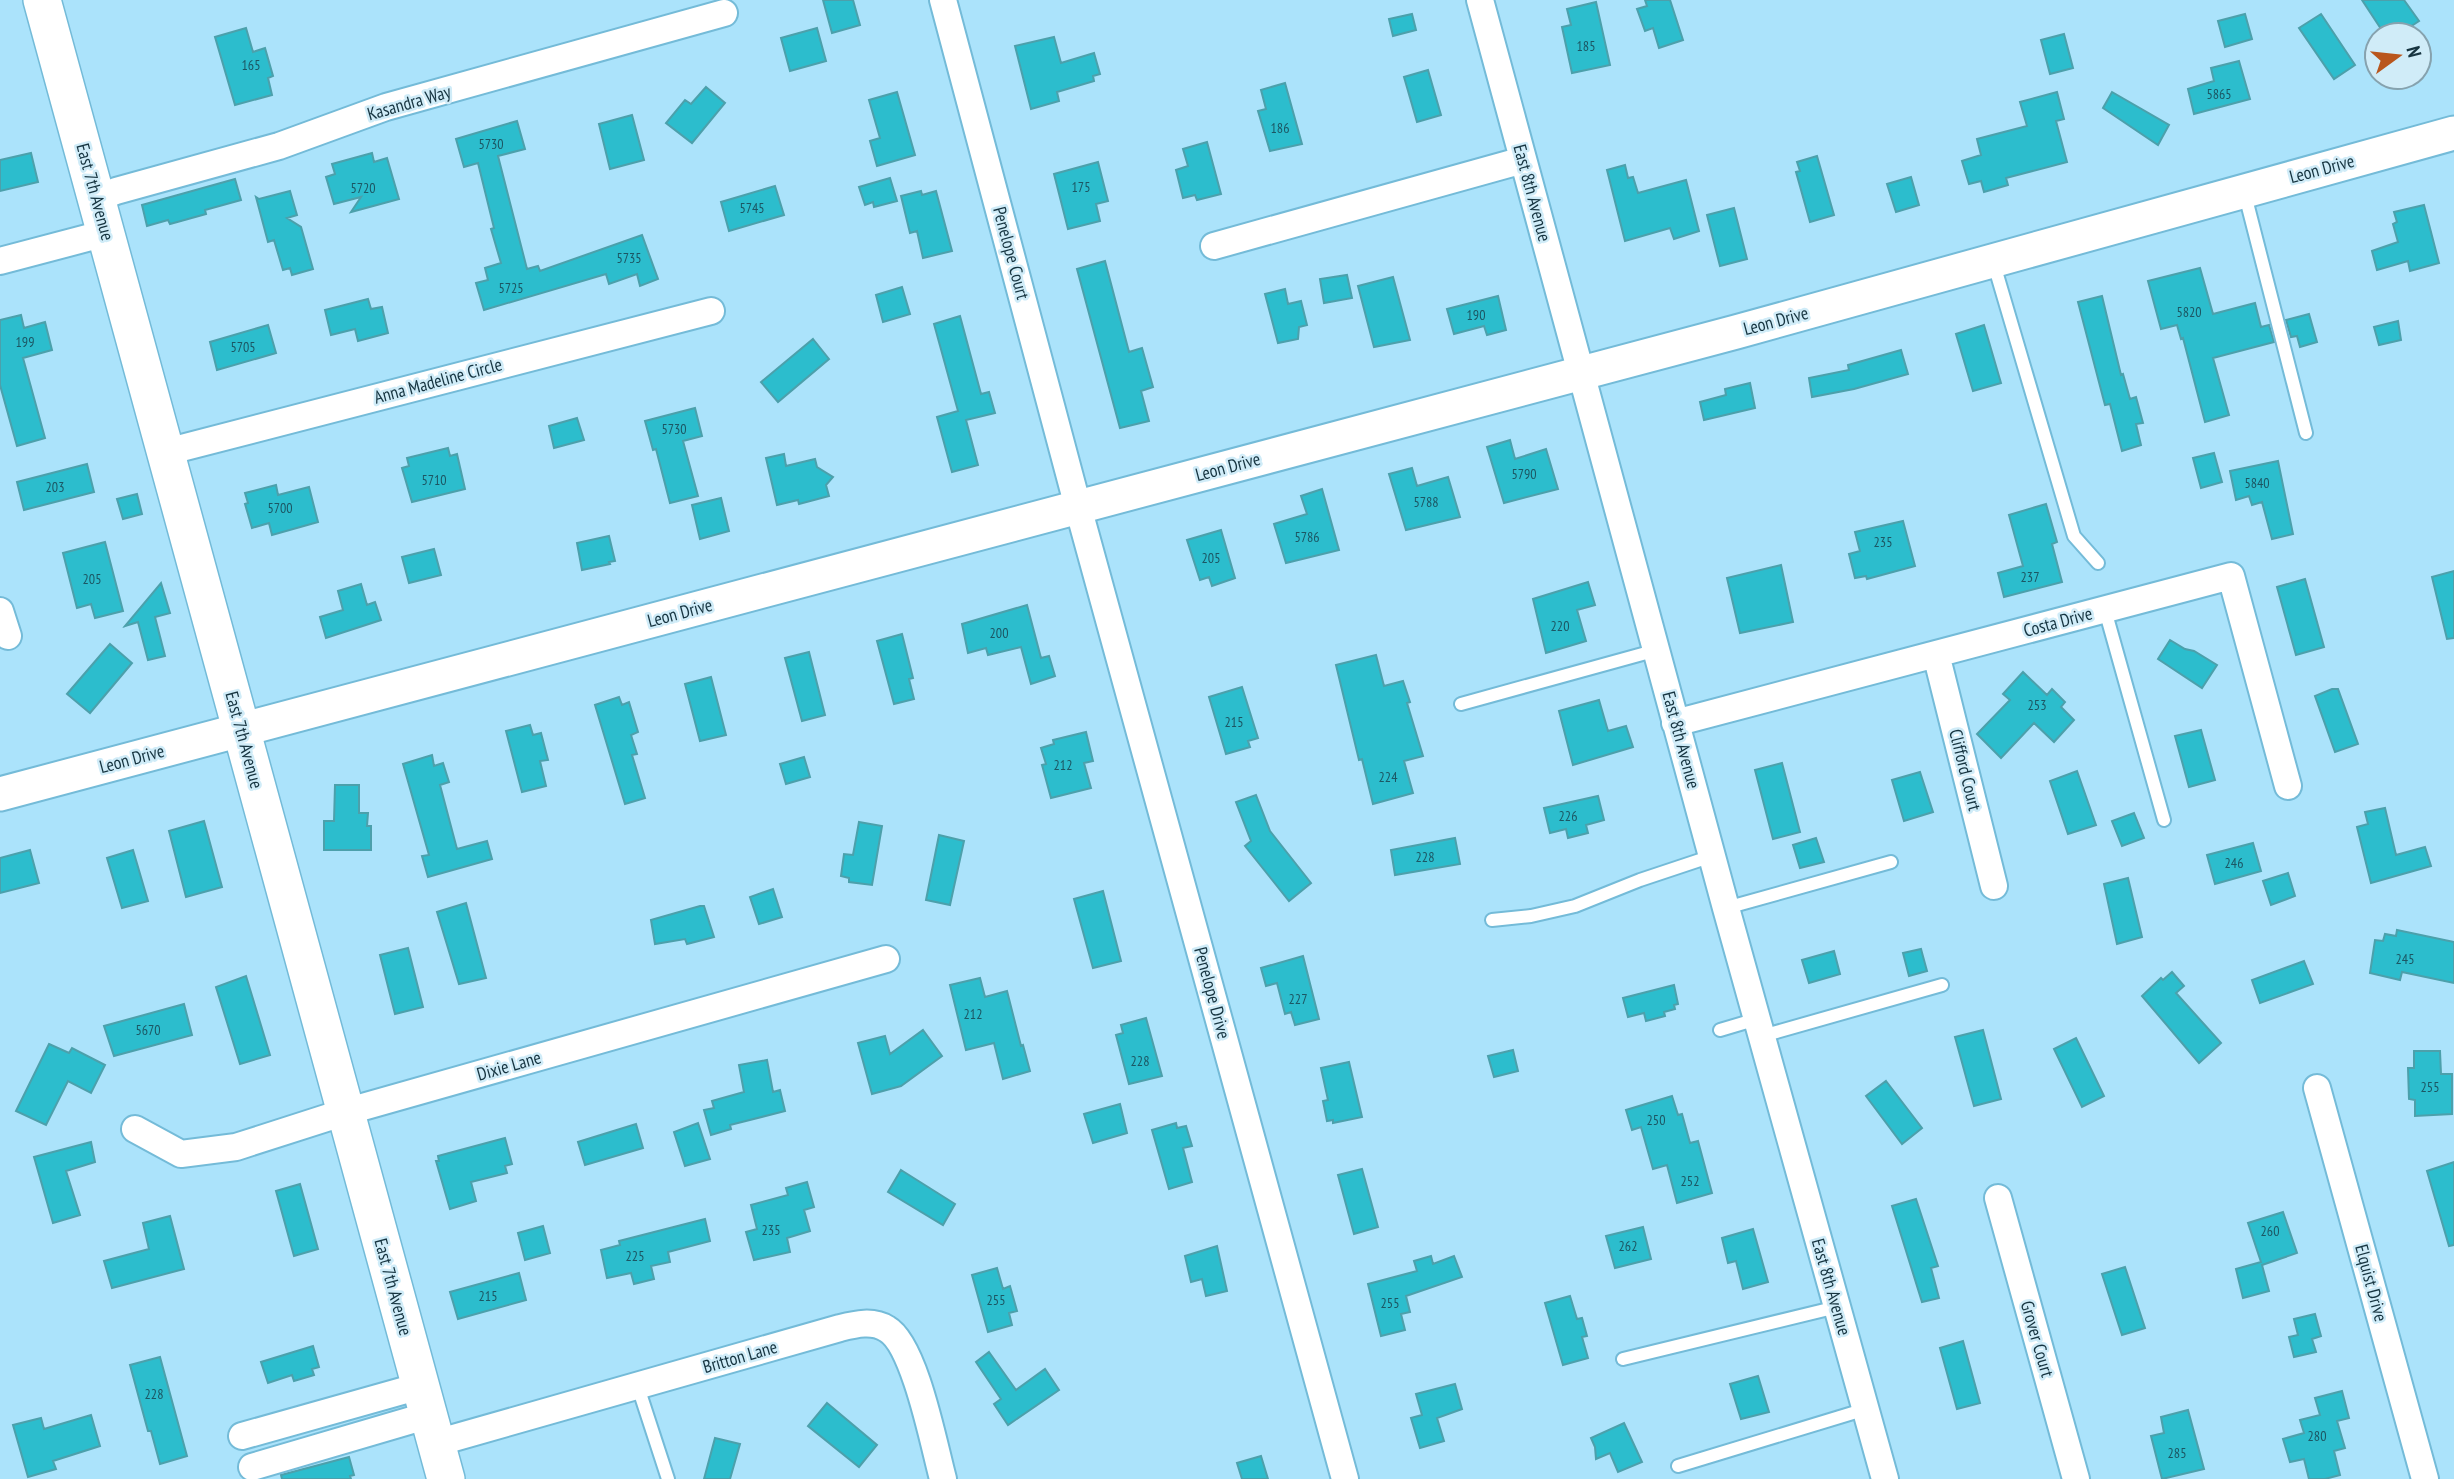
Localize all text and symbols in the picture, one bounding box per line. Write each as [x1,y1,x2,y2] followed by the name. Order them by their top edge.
[2363,21,2433,91] north arrow
[1577,37,1595,55] house number: 185
[2402,44,2427,60] text: N
[242,56,260,74] house number: 165
[364,80,453,125] street label: Kasandra Way
[2206,85,2232,103] house number: 5865
[1271,119,1289,137] house number: 186
[478,135,504,153] house number: 5730
[72,141,119,243] street label: East 7th Avenue
[1508,142,1556,244] street label: East 8th Avenue
[2287,149,2357,188] street label: Leon Drive
[1072,178,1090,196] house number: 175
[350,179,376,197] house number: 5720
[739,199,765,217] house number: 5745
[988,204,1035,302] street label: Penelope Court
[616,249,642,267] house number: 5735
[498,279,524,297] house number: 5725
[1741,301,1811,340] street label: Leon Drive
[2176,303,2202,321] house number: 5820
[1467,306,1485,324] house number: 190
[16,333,34,351] house number: 199
[230,338,256,356] house number: 5705
[371,352,504,409] street label: Anna Madeline Circle
[661,420,687,438] house number: 5730
[1193,447,1263,486] street label: Leon Drive
[1511,465,1537,483] house number: 5790
[421,471,447,489] house number: 5710
[2244,474,2270,492] house number: 5840
[46,478,64,496] house number: 203
[1413,493,1439,511] house number: 5788
[267,499,293,517] house number: 5700
[1294,528,1320,546] house number: 5786
[1874,533,1892,551] house number: 235
[1202,549,1220,567] house number: 205
[2021,568,2039,586] house number: 237
[83,570,101,588] house number: 205
[645,593,715,632] street label: Leon Drive
[2021,601,2095,642] street label: Costa Drive
[1551,617,1569,635] house number: 220
[990,624,1008,642] house number: 200
[221,689,268,791] street label: East 7th Avenue
[1657,689,1705,791] street label: East 8th Avenue
[2028,696,2046,714] house number: 253
[1225,713,1243,731] house number: 215
[1944,727,1987,813] street label: Clifford Court
[97,739,167,778] street label: Leon Drive
[1054,756,1072,774] house number: 212
[1379,768,1398,786] house number: 224
[1559,807,1577,825] house number: 226
[1416,848,1434,866] house number: 228
[2225,854,2243,872] house number: 246
[1189,944,1236,1041] street label: Penelope Drive
[2396,950,2414,968] house number: 245
[1289,990,1307,1008] house number: 227
[964,1005,982,1023] house number: 212
[135,1021,161,1039] house number: 5670
[474,1045,544,1086] street label: Dixie Lane
[1131,1052,1149,1070] house number: 228
[2421,1078,2439,1096] house number: 255
[1647,1111,1665,1129] house number: 250
[1681,1172,1699,1190] house number: 252
[762,1221,780,1239] house number: 235
[2261,1222,2279,1240] house number: 260
[370,1236,417,1338] street label: East 7th Avenue
[1807,1236,1856,1338] street label: East 8th Avenue
[1619,1237,1637,1255] house number: 262
[2350,1242,2393,1324] street label: Elquist Drive
[626,1247,644,1265] house number: 225
[479,1287,497,1305] house number: 215
[987,1291,1005,1309] house number: 255
[1381,1294,1399,1312] house number: 255
[2016,1298,2059,1380] street label: Grover Court
[700,1335,780,1378] street label: Britton Lane
[145,1385,163,1403] house number: 228
[2308,1427,2326,1445] house number: 280
[2168,1444,2186,1462] house number: 285

